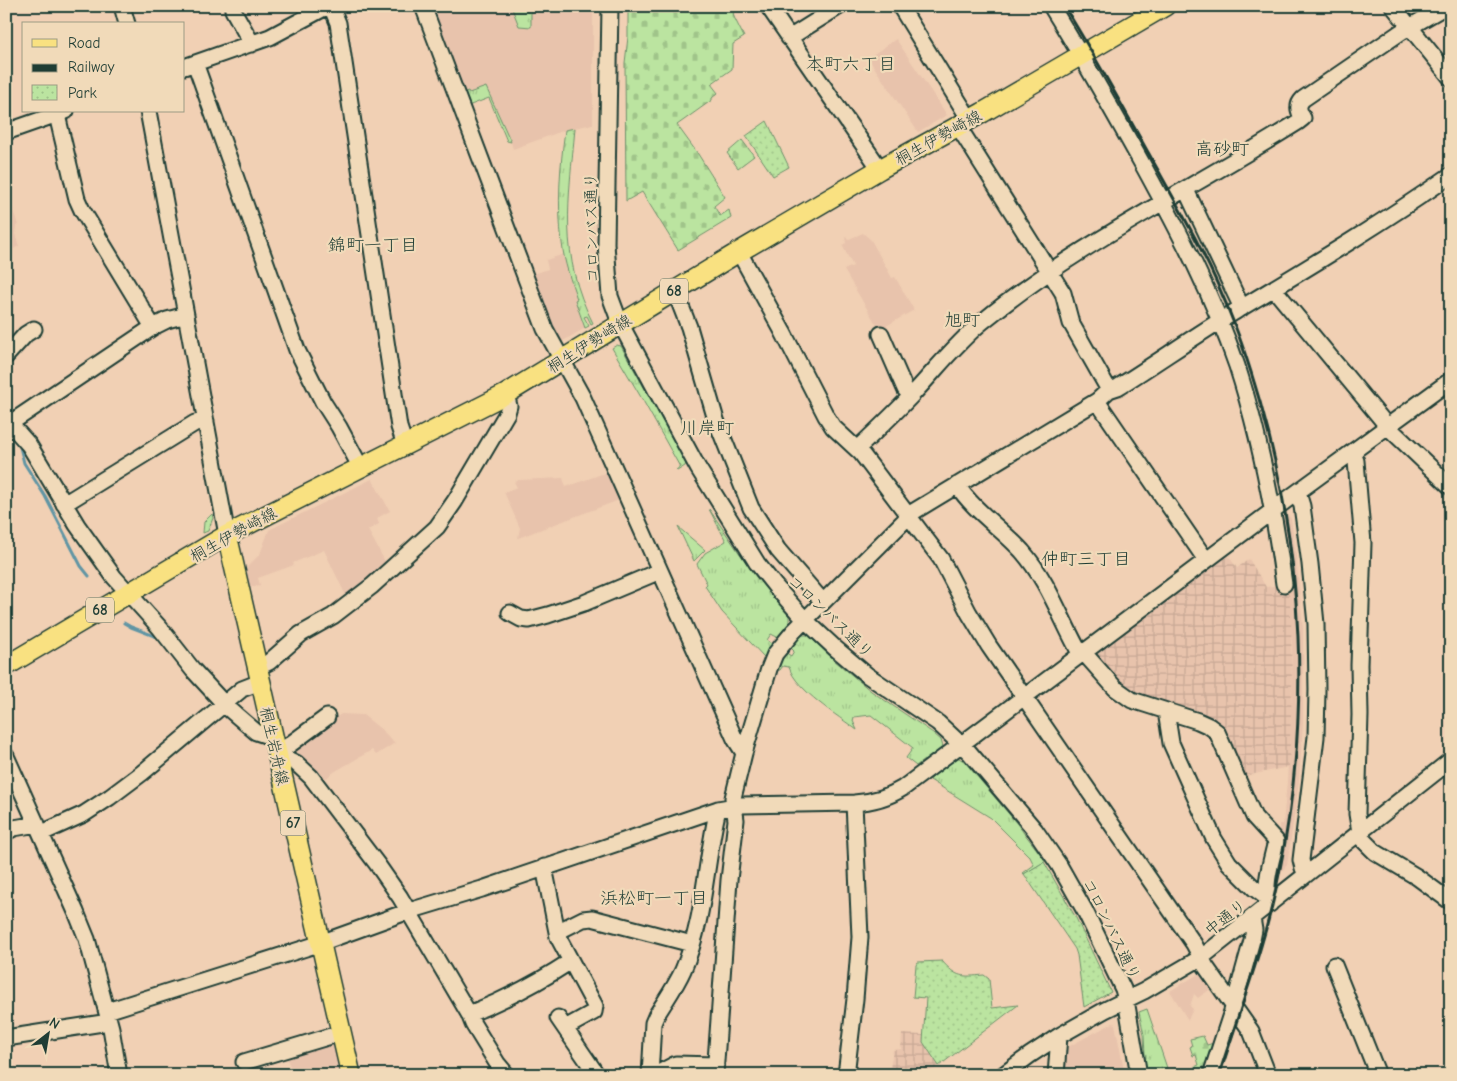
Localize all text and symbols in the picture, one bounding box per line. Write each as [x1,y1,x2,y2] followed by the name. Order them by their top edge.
[22,22,185,112] legend
[68,34,100,52] text: Road
[806,54,896,75] district label: 本町六丁目
[68,58,115,76] text: Railway
[68,84,97,102] text: Park
[892,107,985,169] street label: 桐生伊勢崎線
[1195,139,1249,160] district label: 高砂町
[582,172,602,284] street label: コロンバス通り
[328,235,418,256] district label: 錦町一丁目
[660,278,688,304] road number: 68
[944,310,980,331] district label: 旭町
[544,311,635,377] street label: 桐生伊勢崎線
[680,418,734,439] district label: 川岸町
[187,504,280,566] street label: 桐生伊勢崎線
[1041,549,1131,570] district label: 仲町三丁目
[784,572,877,662] street label: コロンバス通り
[86,598,114,622] road number: 68
[256,705,292,787] street label: 桐生岩舟線
[280,810,306,836] road number: 67
[1079,875,1144,983] street label: コロンバス通り
[600,888,708,909] district label: 浜松町一丁目
[1201,896,1250,940] street label: 中通り
[22,1008,72,1058] north arrow
[46,1014,63,1033] text: N

